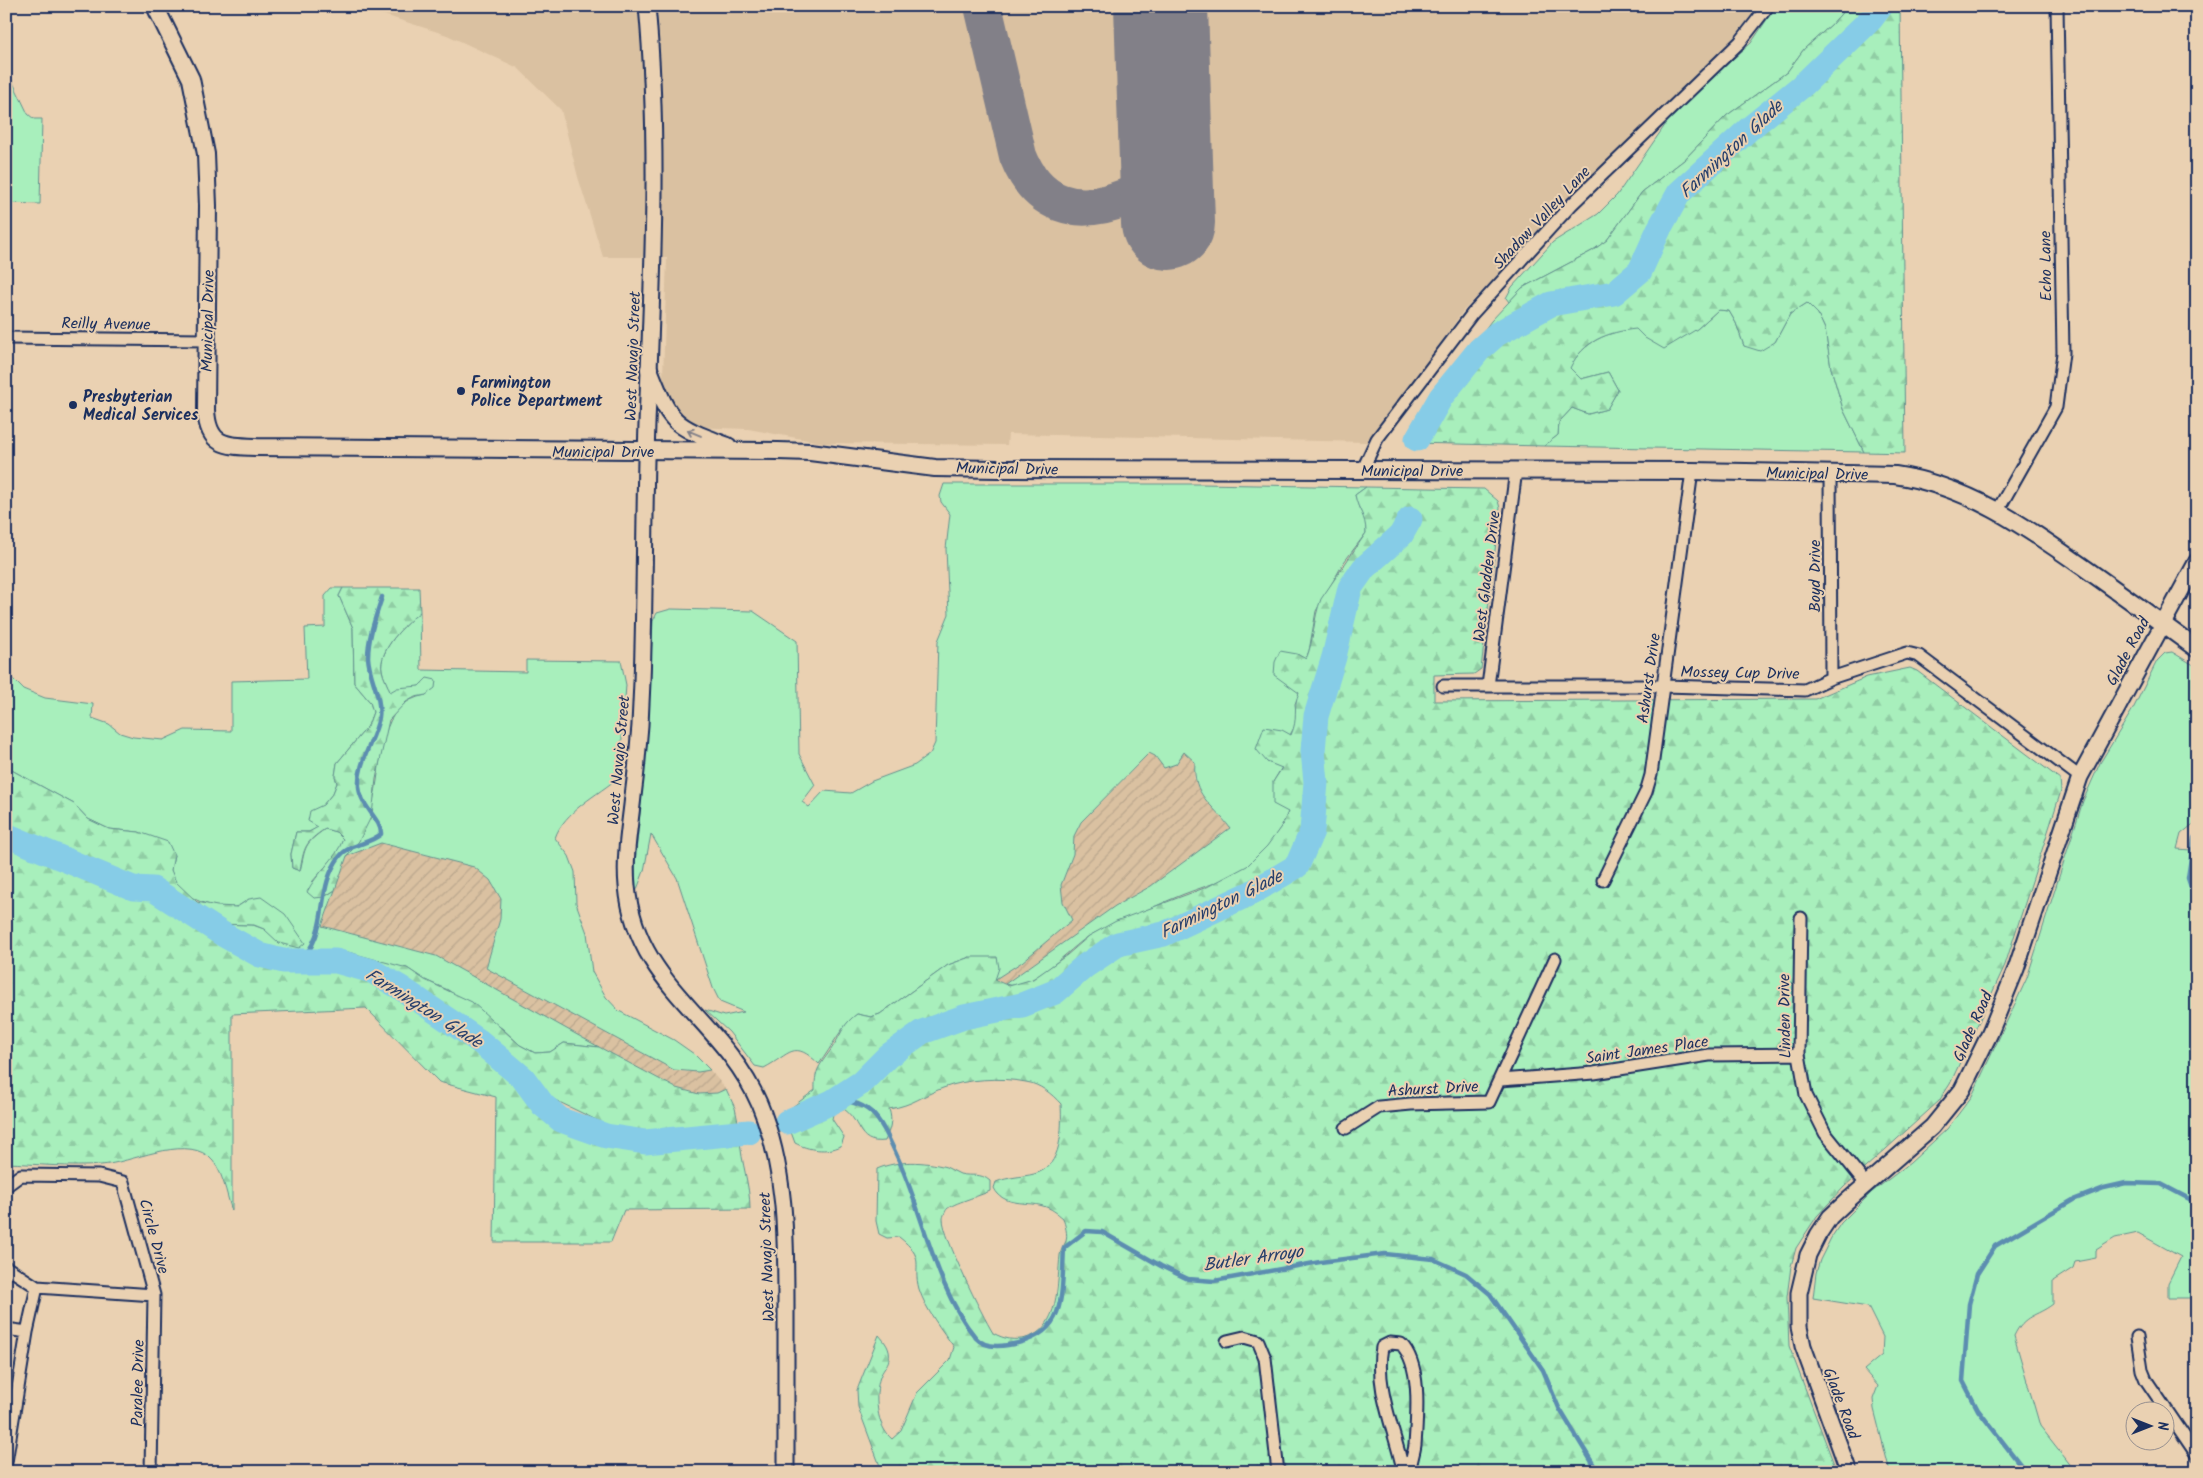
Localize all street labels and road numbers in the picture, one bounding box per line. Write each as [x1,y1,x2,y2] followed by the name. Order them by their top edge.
[1487,161,1597,276] street label: Shadow Valley Lane
[2033,230,2060,302] street label: Echo Lane
[195,270,222,372] street label: Municipal Drive
[619,290,648,421] street label: West Navajo Street
[61,311,151,338] street label: Reilly Avenue
[552,440,654,465] street label: Municipal Drive
[956,456,1058,483] street label: Municipal Drive
[1361,459,1463,484] street label: Municipal Drive
[1766,461,1868,488] street label: Municipal Drive
[1467,509,1508,643] street label: West Gladden Drive
[1803,540,1828,612] street label: Boyd Drive
[2100,612,2157,691] street label: Glade Road
[1631,631,1668,725] street label: Ashurst Drive
[1680,660,1800,687] street label: Mossey Cup Drive
[601,693,638,826] street label: West Navajo Street
[1772,973,1799,1058] street label: Linden Drive
[1947,986,2000,1066] street label: Glade Road
[1584,1030,1710,1071] street label: Saint James Place
[1387,1075,1479,1104] street label: Ashurst Drive
[753,1191,782,1322] street label: West Navajo Street
[132,1196,176,1277] street label: Circle Drive
[125,1339,152,1427] street label: Paralee Drive
[1816,1364,1866,1444] street label: Glade Road

